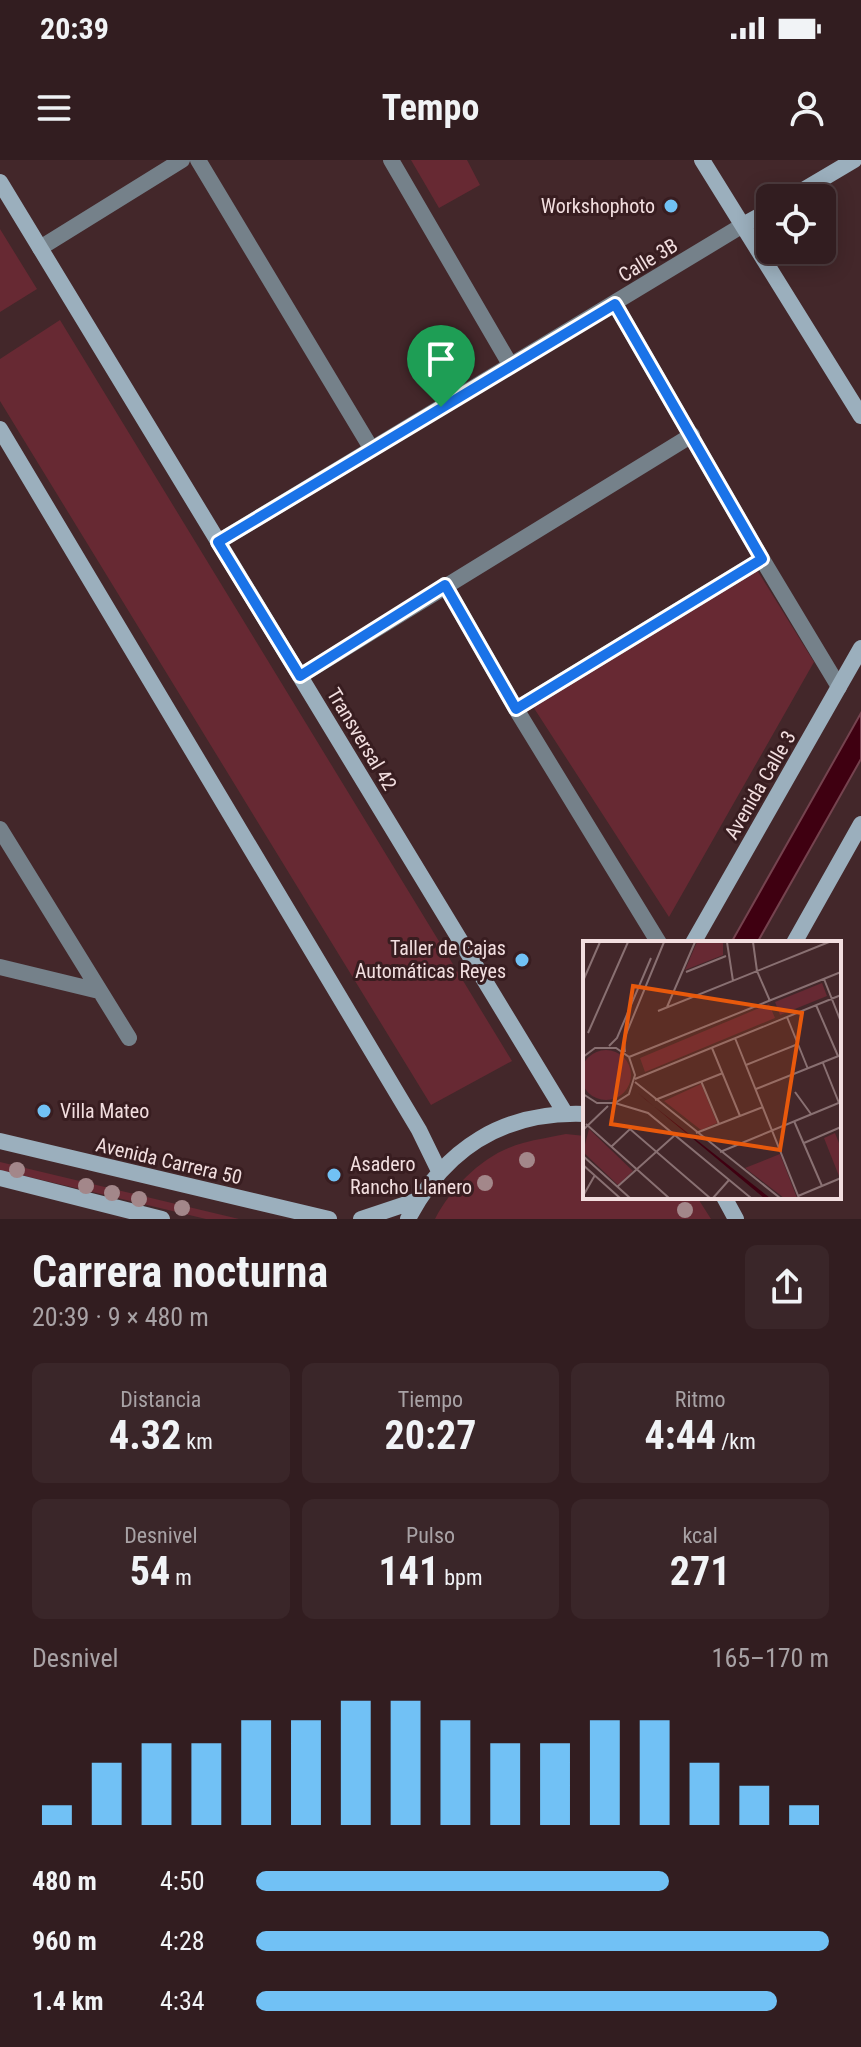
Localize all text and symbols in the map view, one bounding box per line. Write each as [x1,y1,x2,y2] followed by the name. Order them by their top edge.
[40,11,109,46] text: 20:39
[32,86,76,130] icon: menu
[785,86,829,130] icon: person
[382,87,479,129] text: Tempo
[756,184,836,264] map controls
[756,184,836,264] button: locate
[541,194,655,218] place label: Workshophoto
[662,197,680,215] marker: Workshophoto
[614,233,682,287] street label: Calle 3B
[407,325,475,407] pin
[419,337,463,381] icon: arrive
[322,683,402,795] street label: Transversal 42
[719,727,801,843] street label: Avenida Calle 3
[355,936,506,983] place label: Taller de Cajas Automáticas Reyes
[583,941,841,1199] inset map
[513,951,531,969] marker: Taller de Cajas Automáticas Reyes
[60,1099,149,1123] place label: Villa Mateo
[35,1102,53,1120] marker: Villa Mateo
[94,1133,244,1189] street label: Avenida Carrera 50
[350,1152,472,1199] place label: Asadero Rancho Llanero
[325,1166,343,1184] marker: Asadero Rancho Llanero
[745,1245,829,1329] button: share
[32,1246,328,1298] text: Carrera nocturna
[32,1302,209,1332] text: 20:39 · 9 × 480 m
[120,1387,201,1412] text: Distancia
[398,1387,463,1412] text: Tiempo
[675,1387,726,1412] text: Ritmo
[109,1412,181,1459] text: 4.32
[385,1412,476,1459] text: 20:27
[645,1412,716,1459] text: 4:44
[181,1429,213,1454] text: km
[716,1429,756,1454] text: /km
[124,1523,197,1548] text: Desnivel
[406,1523,455,1548] text: Pulso
[682,1523,718,1548] text: kcal
[130,1548,170,1595] text: 54
[379,1548,439,1595] text: 141
[670,1548,730,1595] text: 271
[170,1565,192,1590] text: m
[439,1565,482,1590] text: bpm
[32,1643,119,1673] text: Desnivel
[712,1643,829,1673] text: 165–170 m
[32,1866,97,1896] text: 480 m
[160,1866,205,1896] text: 4:50
[32,1926,97,1956] text: 960 m
[160,1926,205,1956] text: 4:28
[32,1986,104,2016] text: 1.4 km
[160,1986,205,2016] text: 4:34

